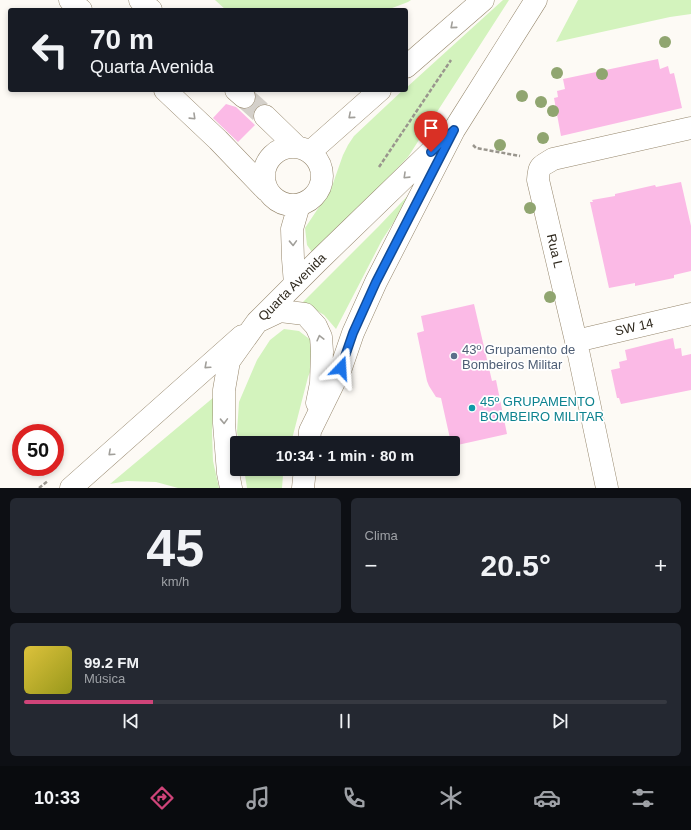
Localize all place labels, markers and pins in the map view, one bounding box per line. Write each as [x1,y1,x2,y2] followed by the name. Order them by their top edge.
[414,111,448,152] pin
[462,342,575,372] place label: 43º Grupamento de Bombeiros Militar
[449,351,459,361] marker: 43º Grupamento de Bombeiros Militar
[480,394,604,424] place label: 45º GRUPAMENTO BOMBEIRO MILITAR
[467,403,477,413] marker: 45º GRUPAMENTO BOMBEIRO MILITAR

